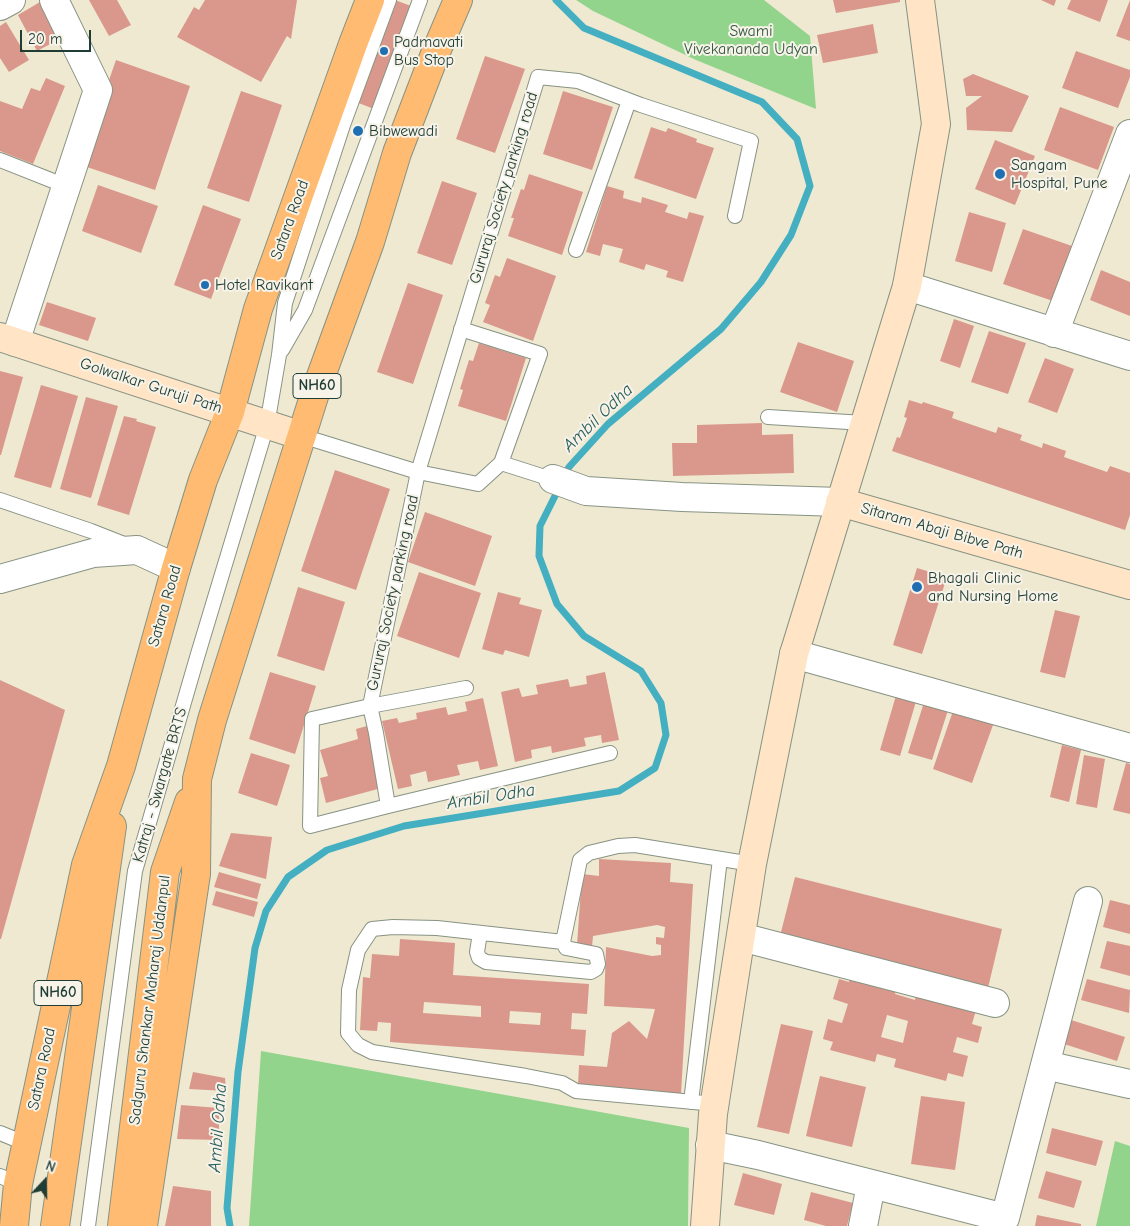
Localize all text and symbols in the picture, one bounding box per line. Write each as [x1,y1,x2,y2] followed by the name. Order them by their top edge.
[22,20,94,52] scale bar
[684,21,818,59] park label: Swami Vivekananda Udyan
[28,30,62,48] text: 20 m
[394,32,463,70] place label: Padmavati Bus Stop
[378,45,390,57] marker: Padmavati Bus Stop
[466,90,542,286] street label: Gururaj Society parking road
[369,121,438,141] place label: Bibwewadi
[351,124,365,138] marker: Bibwewadi
[1011,155,1108,193] place label: Sangam Hospital, Pune
[993,167,1007,181] marker: Sangam Hospital, Pune
[267,177,313,263] street label: Satara Road
[215,275,313,295] place label: Hotel Ravikant
[199,279,211,291] marker: Hotel Ravikant
[77,354,225,418] street label: Golwalkar Guruji Path
[293,374,341,398] road number: NH60
[558,379,638,457] water label: Ambil Odha
[363,493,423,693] street label: Gururaj Society parking road
[859,499,1025,563] street label: Sitaram Abaji Bibve Path
[144,563,186,649] street label: Satara Road
[928,568,1058,606] place label: Bhagali Clinic and Nursing Home
[910,580,924,594] marker: Bhagali Clinic and Nursing Home
[129,705,191,865] street label: Katraj - Swargate BRTS
[445,779,537,815] water label: Ambil Odha
[125,874,175,1126] street label: Sadguru Shankar Maharaj Uddanpul
[34,980,82,1006] road number: NH60
[24,1026,60,1112] street label: Satara Road
[204,1083,232,1173] water label: Ambil Odha
[20,1156,70,1206] north arrow
[43,1157,58,1176] text: N

